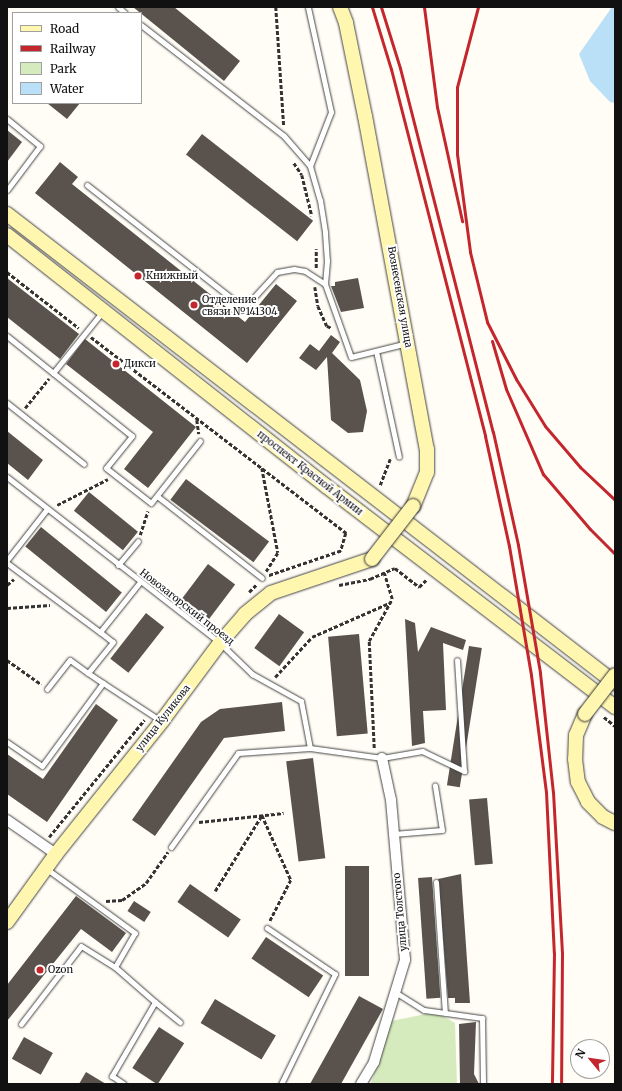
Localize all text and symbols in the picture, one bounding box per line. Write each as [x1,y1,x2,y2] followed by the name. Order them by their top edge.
[12,12,142,104] legend
[50,21,79,36] text: Road
[50,41,96,56] text: Railway
[50,61,77,76] text: Park
[50,81,84,96] text: Water
[385,245,415,349] street label: Вознесенская улица
[146,270,198,282] place label: Книжный
[133,271,143,281] marker: Книжный
[202,293,277,316] place label: Отделение связи №141304
[189,300,199,310] marker: Отделение связи №141304
[124,358,156,370] place label: Дикси
[111,359,121,369] marker: Дикси
[255,428,365,518] street label: проспект Красной Армии
[137,566,237,648] street label: Новозагорский проезд
[133,682,193,754] street label: улица Куликова
[391,872,409,952] street label: улица Толстого
[48,964,73,976] place label: Ozon
[35,965,45,975] marker: Ozon
[570,1039,610,1079] north arrow
[572,1046,589,1061] text: N

